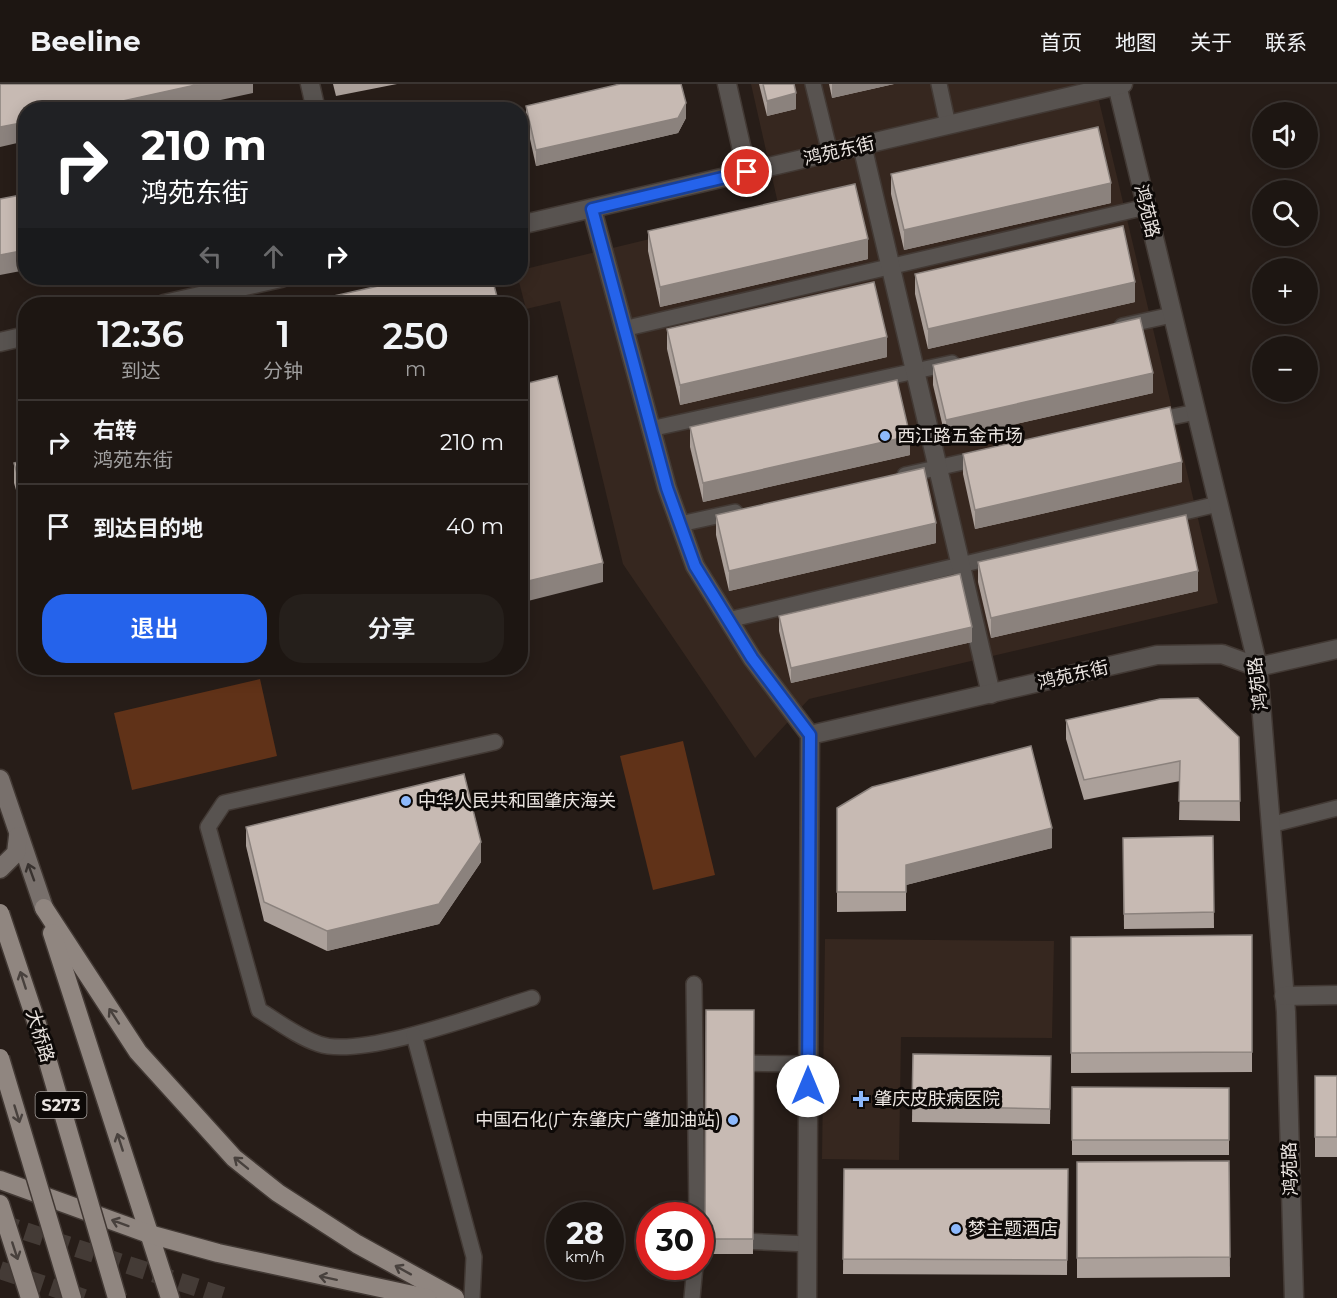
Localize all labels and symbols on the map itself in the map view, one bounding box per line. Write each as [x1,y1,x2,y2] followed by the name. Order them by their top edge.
[801,132,877,170] street label: 鸿苑东街
[721,146,772,197] pin
[1130,182,1164,240] street label: 鸿苑路
[897,425,1023,447] place label: 西江路五金市场
[878,429,892,443] marker: 西江路五金市场
[1035,656,1111,694] street label: 鸿苑东街
[1244,656,1272,712] street label: 鸿苑路
[418,790,616,812] place label: 中华人民共和国肇庆海关
[399,794,413,808] marker: 中华人民共和国肇庆海关
[25,863,36,882] one-way arrow
[17,971,28,990] one-way arrow
[22,1007,58,1065] street label: 大桥路
[108,1008,120,1024] one-way arrow
[776,1054,840,1118] position arrow
[874,1088,1000,1110] place label: 肇庆皮肤病医院
[852,1090,870,1108] marker: 肇庆皮肤病医院
[36,1092,86,1118] road number: S273
[12,1105,23,1124] one-way arrow
[475,1109,721,1131] place label: 中国石化(广东肇庆广肇加油站)
[726,1113,740,1127] marker: 中国石化(广东肇庆广肇加油站)
[114,1133,125,1152] one-way arrow
[1278,1142,1302,1196] street label: 鸿苑路
[233,1157,249,1170] one-way arrow
[636,1202,714,1280] speed limit sign: 30
[111,1217,129,1228] one-way arrow
[968,1218,1058,1240] place label: 梦主题酒店
[949,1222,963,1236] marker: 梦主题酒店
[10,1241,21,1260] one-way arrow
[395,1264,413,1275] one-way arrow
[319,1272,338,1283] one-way arrow

